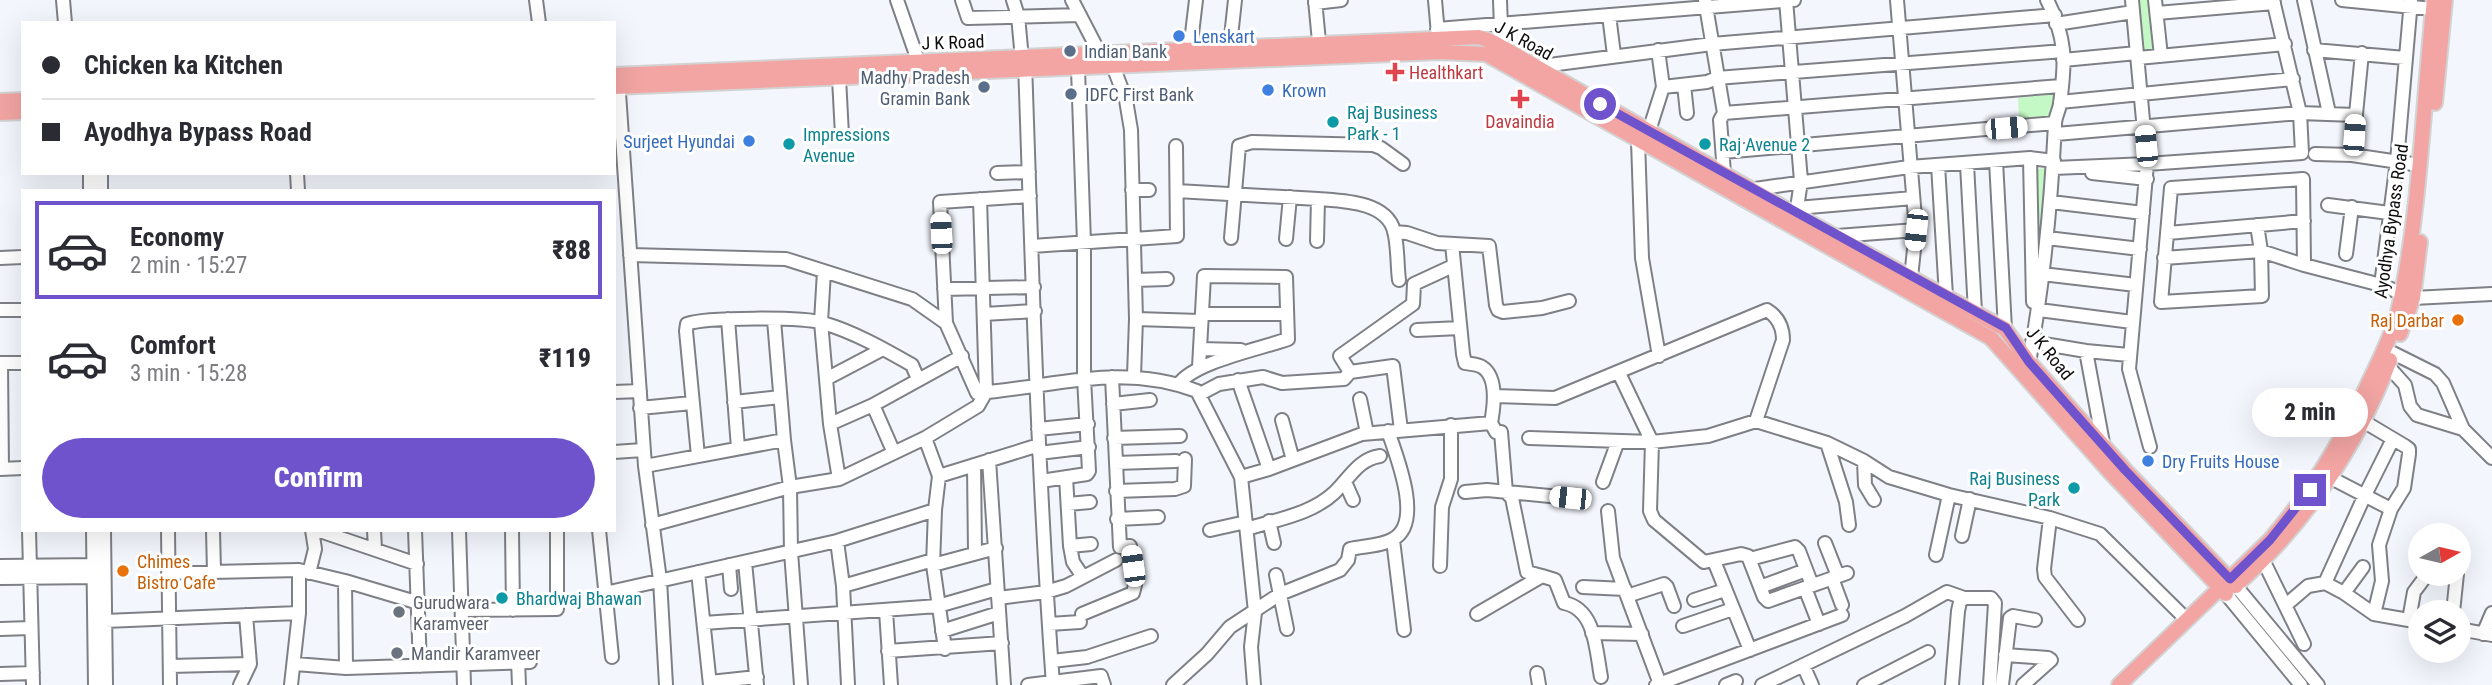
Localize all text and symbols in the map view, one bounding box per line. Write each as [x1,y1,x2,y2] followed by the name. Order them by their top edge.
[1491,16,1557,64] street label: J K Road
[1193,26,1255,47] place label: Lenskart
[1171,28,1187,44] marker: Lenskart
[921,30,985,54] street label: J K Road
[1084,41,1167,62] place label: Indian Bank
[1062,43,1078,59] marker: Indian Bank
[84,50,283,80] text: Chicken ka Kitchen
[1409,62,1483,83] place label: Healthkart
[1387,64,1403,80] marker: Healthkart
[861,67,970,109] place label: Madhy Pradesh Gramin Bank
[976,79,992,95] marker: Madhy Pradesh Gramin Bank
[1282,80,1327,101] place label: Krown
[1260,82,1276,98] marker: Krown
[1085,84,1194,105] place label: IDFC First Bank
[1063,86,1079,102] marker: IDFC First Bank
[1584,88,1616,120] route start
[1512,91,1528,107] marker: Davaindia
[1347,102,1438,144] place label: Raj Business Park - 1
[1485,111,1555,132] place label: Davaindia
[2343,113,2366,157] car
[1325,114,1341,130] marker: Raj Business Park - 1
[1985,116,2028,140] car
[84,117,312,147] text: Ayodhya Bypass Road
[803,124,890,166] place label: Impressions Avenue
[2134,124,2159,168] car
[623,131,735,152] place label: Surjeet Hyundai
[741,133,757,149] marker: Surjeet Hyundai
[1719,134,1810,155] place label: Raj Avenue 2
[781,136,797,152] marker: Impressions Avenue
[1697,136,1713,152] marker: Raj Avenue 2
[2370,142,2412,300] street label: Ayodhya Bypass Road
[1904,208,1929,252] car
[930,211,953,255] car
[46,219,109,282] icon: car
[130,222,224,252] text: Economy
[552,235,591,265] text: ₹88
[130,252,247,279] text: 2 min · 15:27
[2370,310,2445,331] place label: Raj Darbar
[2450,312,2466,328] marker: Raj Darbar
[2022,322,2078,384] street label: J K Road
[46,327,109,390] icon: car
[130,330,216,360] text: Comfort
[539,343,591,373] text: ₹119
[130,360,247,387] text: 3 min · 15:28
[2252,388,2368,438] callout: 2 min
[2284,399,2336,426] text: 2 min
[42,438,595,518] button: Confirm
[2162,451,2280,472] place label: Dry Fruits House
[2140,453,2156,469] marker: Dry Fruits House
[1969,468,2060,510] place label: Raj Business Park
[2294,474,2326,506] route end
[2066,480,2082,496] marker: Raj Business Park
[1549,485,1592,511] car
[2408,523,2471,586] north arrow
[2408,523,2471,663] map controls
[1120,544,1147,588] car
[137,551,216,593] place label: Chimes Bistro Cafe
[115,563,131,579] marker: Chimes Bistro Cafe
[516,588,642,609] place label: Bhardwaj Bhawan
[494,590,510,606] marker: Bhardwaj Bhawan
[413,592,490,634] place label: Gurudwara Karamveer
[2408,600,2471,663] button: layers
[391,604,407,620] marker: Gurudwara Karamveer
[411,643,541,664] place label: Mandir Karamveer
[389,645,405,661] marker: Mandir Karamveer

